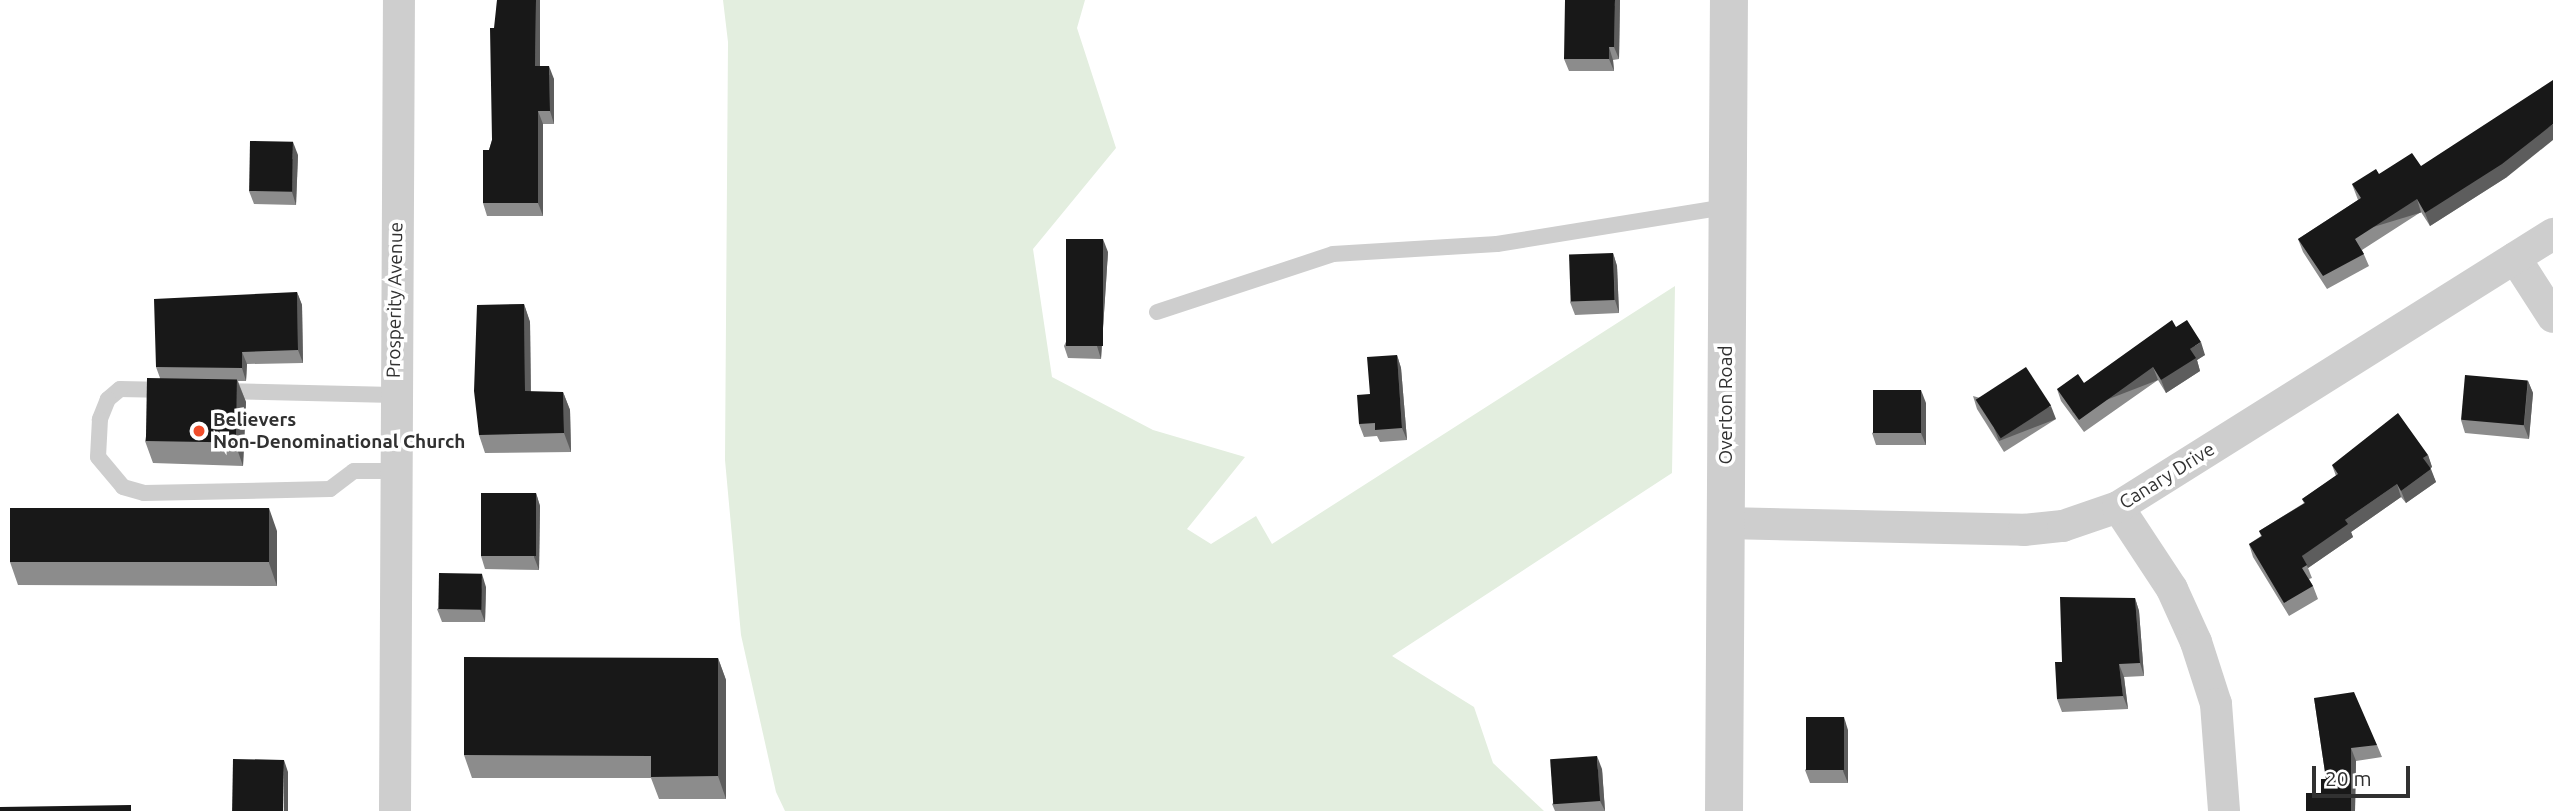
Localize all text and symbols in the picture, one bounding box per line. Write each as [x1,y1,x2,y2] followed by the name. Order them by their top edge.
[382,222,408,378] street label: Prosperity Avenue
[1715,345,1737,465] street label: Overton Road
[213,409,465,453] place label: Believers Non-Denominational Church
[191,423,207,439] marker: Believers Non-Denominational Church
[2115,438,2219,514] street label: Canary Drive
[2315,752,2413,796] scale bar
[2325,766,2372,790] text: 20 m

